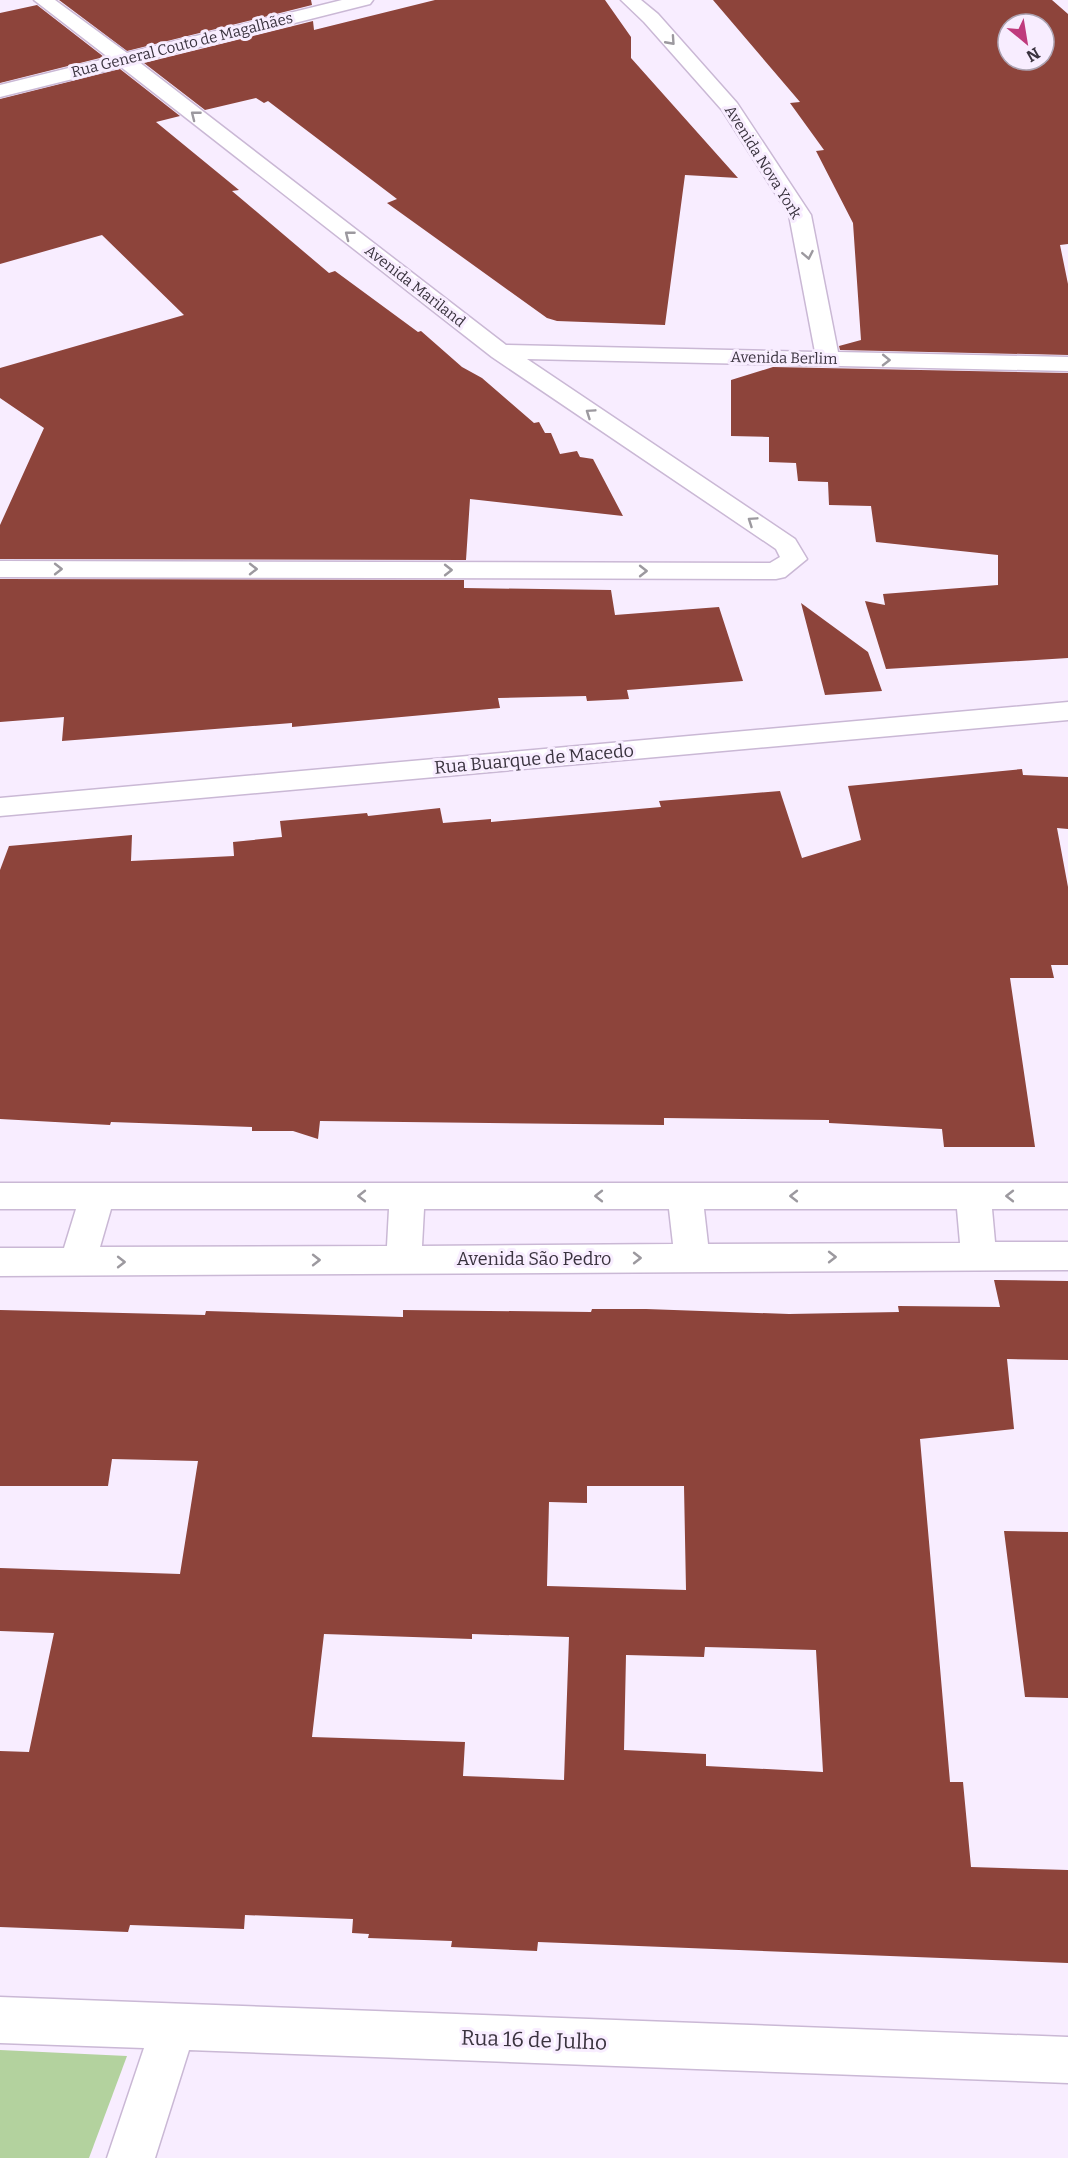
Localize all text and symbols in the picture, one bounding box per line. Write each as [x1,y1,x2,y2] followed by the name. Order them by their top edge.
[69,9,295,81] street label: Rua General Couto de Magalhães
[996,12,1056,72] north arrow
[664,34,675,45] one-way arrow
[1023,43,1043,66] text: N
[721,102,805,222] street label: Avenida Nova York
[190,111,201,122] one-way arrow
[344,231,355,242] one-way arrow
[361,241,469,331] street label: Avenida Mariland
[801,250,814,260] one-way arrow
[730,348,838,368] street label: Avenida Berlim
[882,354,891,366] one-way arrow
[586,408,596,420] one-way arrow
[748,517,759,528] one-way arrow
[54,563,63,575] one-way arrow
[249,563,258,575] one-way arrow
[444,564,453,576] one-way arrow
[639,565,648,577] one-way arrow
[433,739,635,779] street label: Rua Buarque de Macedo
[357,1190,366,1202] one-way arrow
[594,1190,603,1202] one-way arrow
[789,1190,798,1202] one-way arrow
[1005,1190,1014,1202] one-way arrow
[457,1248,611,1270] street label: Avenida São Pedro
[828,1251,837,1263] one-way arrow
[633,1252,642,1265] one-way arrow
[312,1254,321,1267] one-way arrow
[117,1256,126,1268] one-way arrow
[460,2024,608,2056] street label: Rua 16 de Julho

